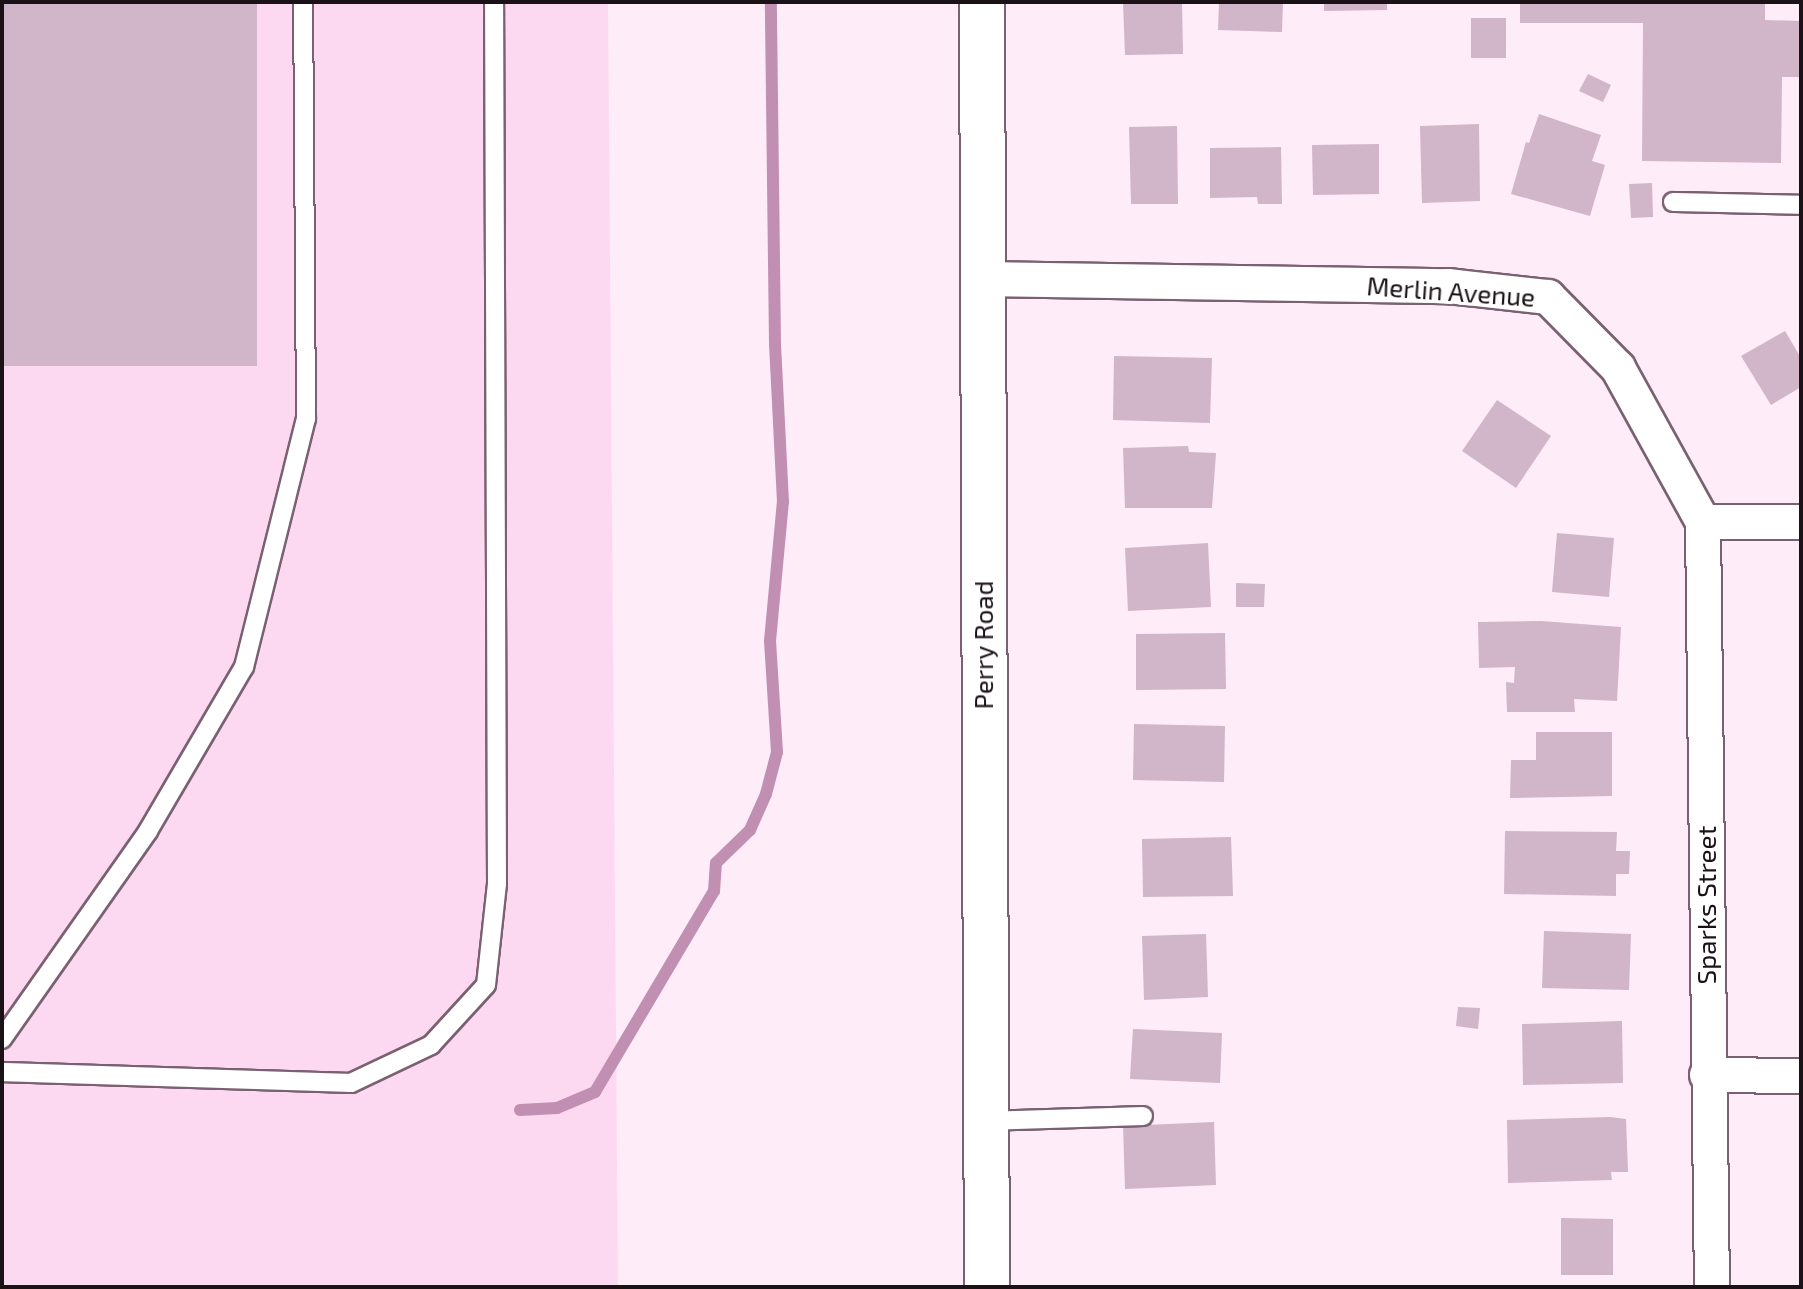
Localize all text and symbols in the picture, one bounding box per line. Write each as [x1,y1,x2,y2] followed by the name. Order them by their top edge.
[1365,270,1537,312] street label: Merlin Avenue
[967,580,999,710] street label: Perry Road
[1690,826,1722,984] street label: Sparks Street

